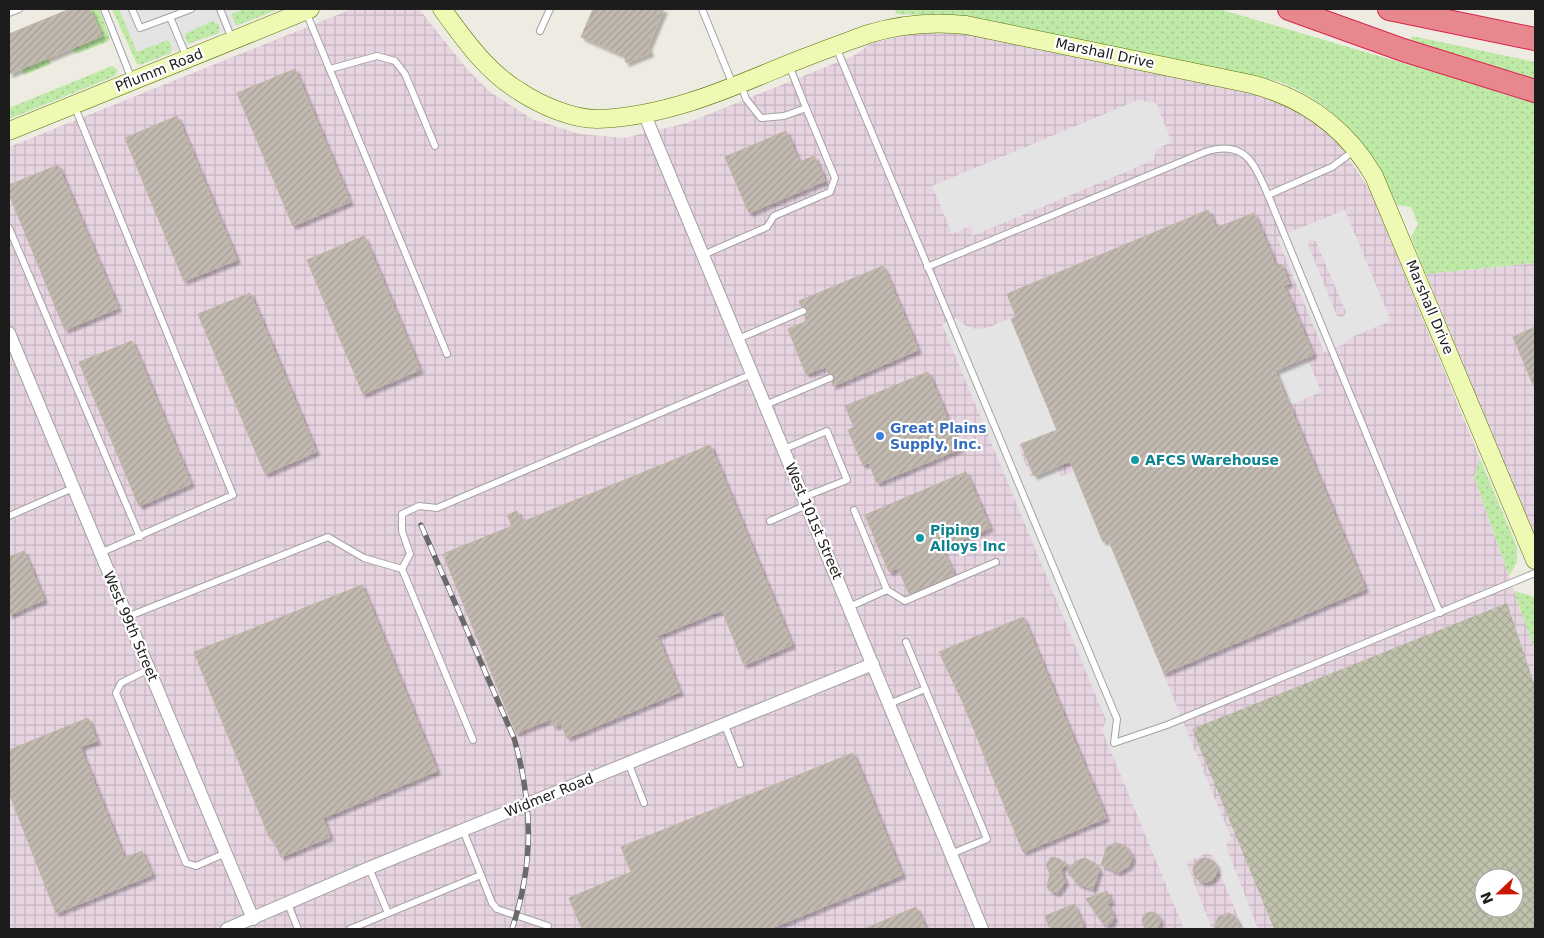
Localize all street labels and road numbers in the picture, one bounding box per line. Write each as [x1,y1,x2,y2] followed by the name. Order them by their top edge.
[1054,35,1156,71] street label: Marshall Drive
[113,45,205,95] street label: Pflumm Road
[1403,258,1457,356] street label: Marshall Drive
[782,460,846,582] street label: West 101st Street
[101,569,162,684] street label: West 99th Street
[502,770,596,820] street label: Widmer Road

